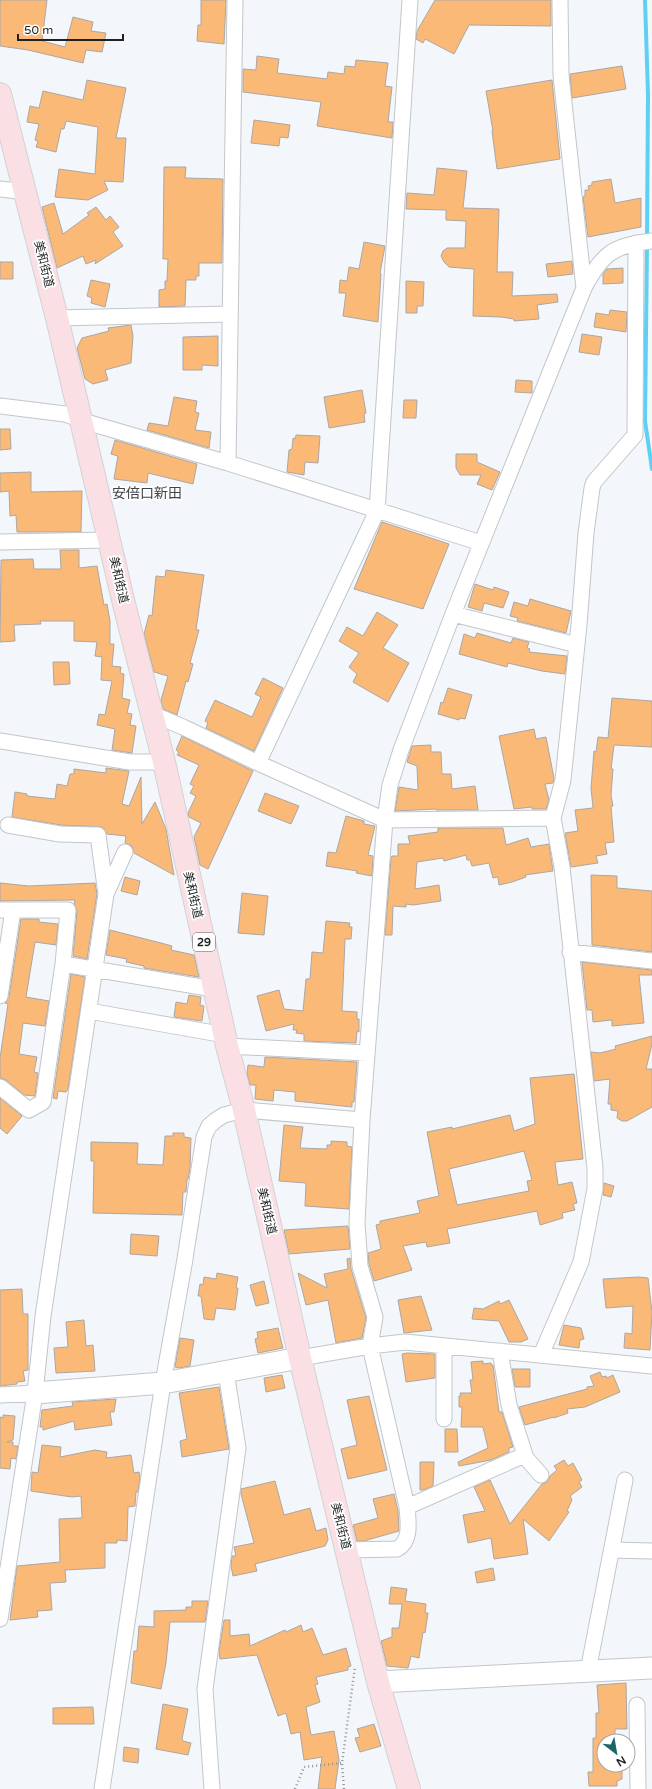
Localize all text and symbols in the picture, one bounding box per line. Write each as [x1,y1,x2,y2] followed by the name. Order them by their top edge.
[18,16,123,42] scale bar
[24,23,53,37] text: 50 m
[31,239,57,289] street label: 美和街道
[112,485,182,502] district label: 安倍口新田
[107,555,131,605] street label: 美和街道
[181,870,205,920] street label: 美和街道
[193,933,215,951] road number: 29
[255,1186,279,1236] street label: 美和街道
[328,1501,354,1551] street label: 美和街道
[596,1733,636,1773] north arrow
[614,1753,628,1769] text: N

